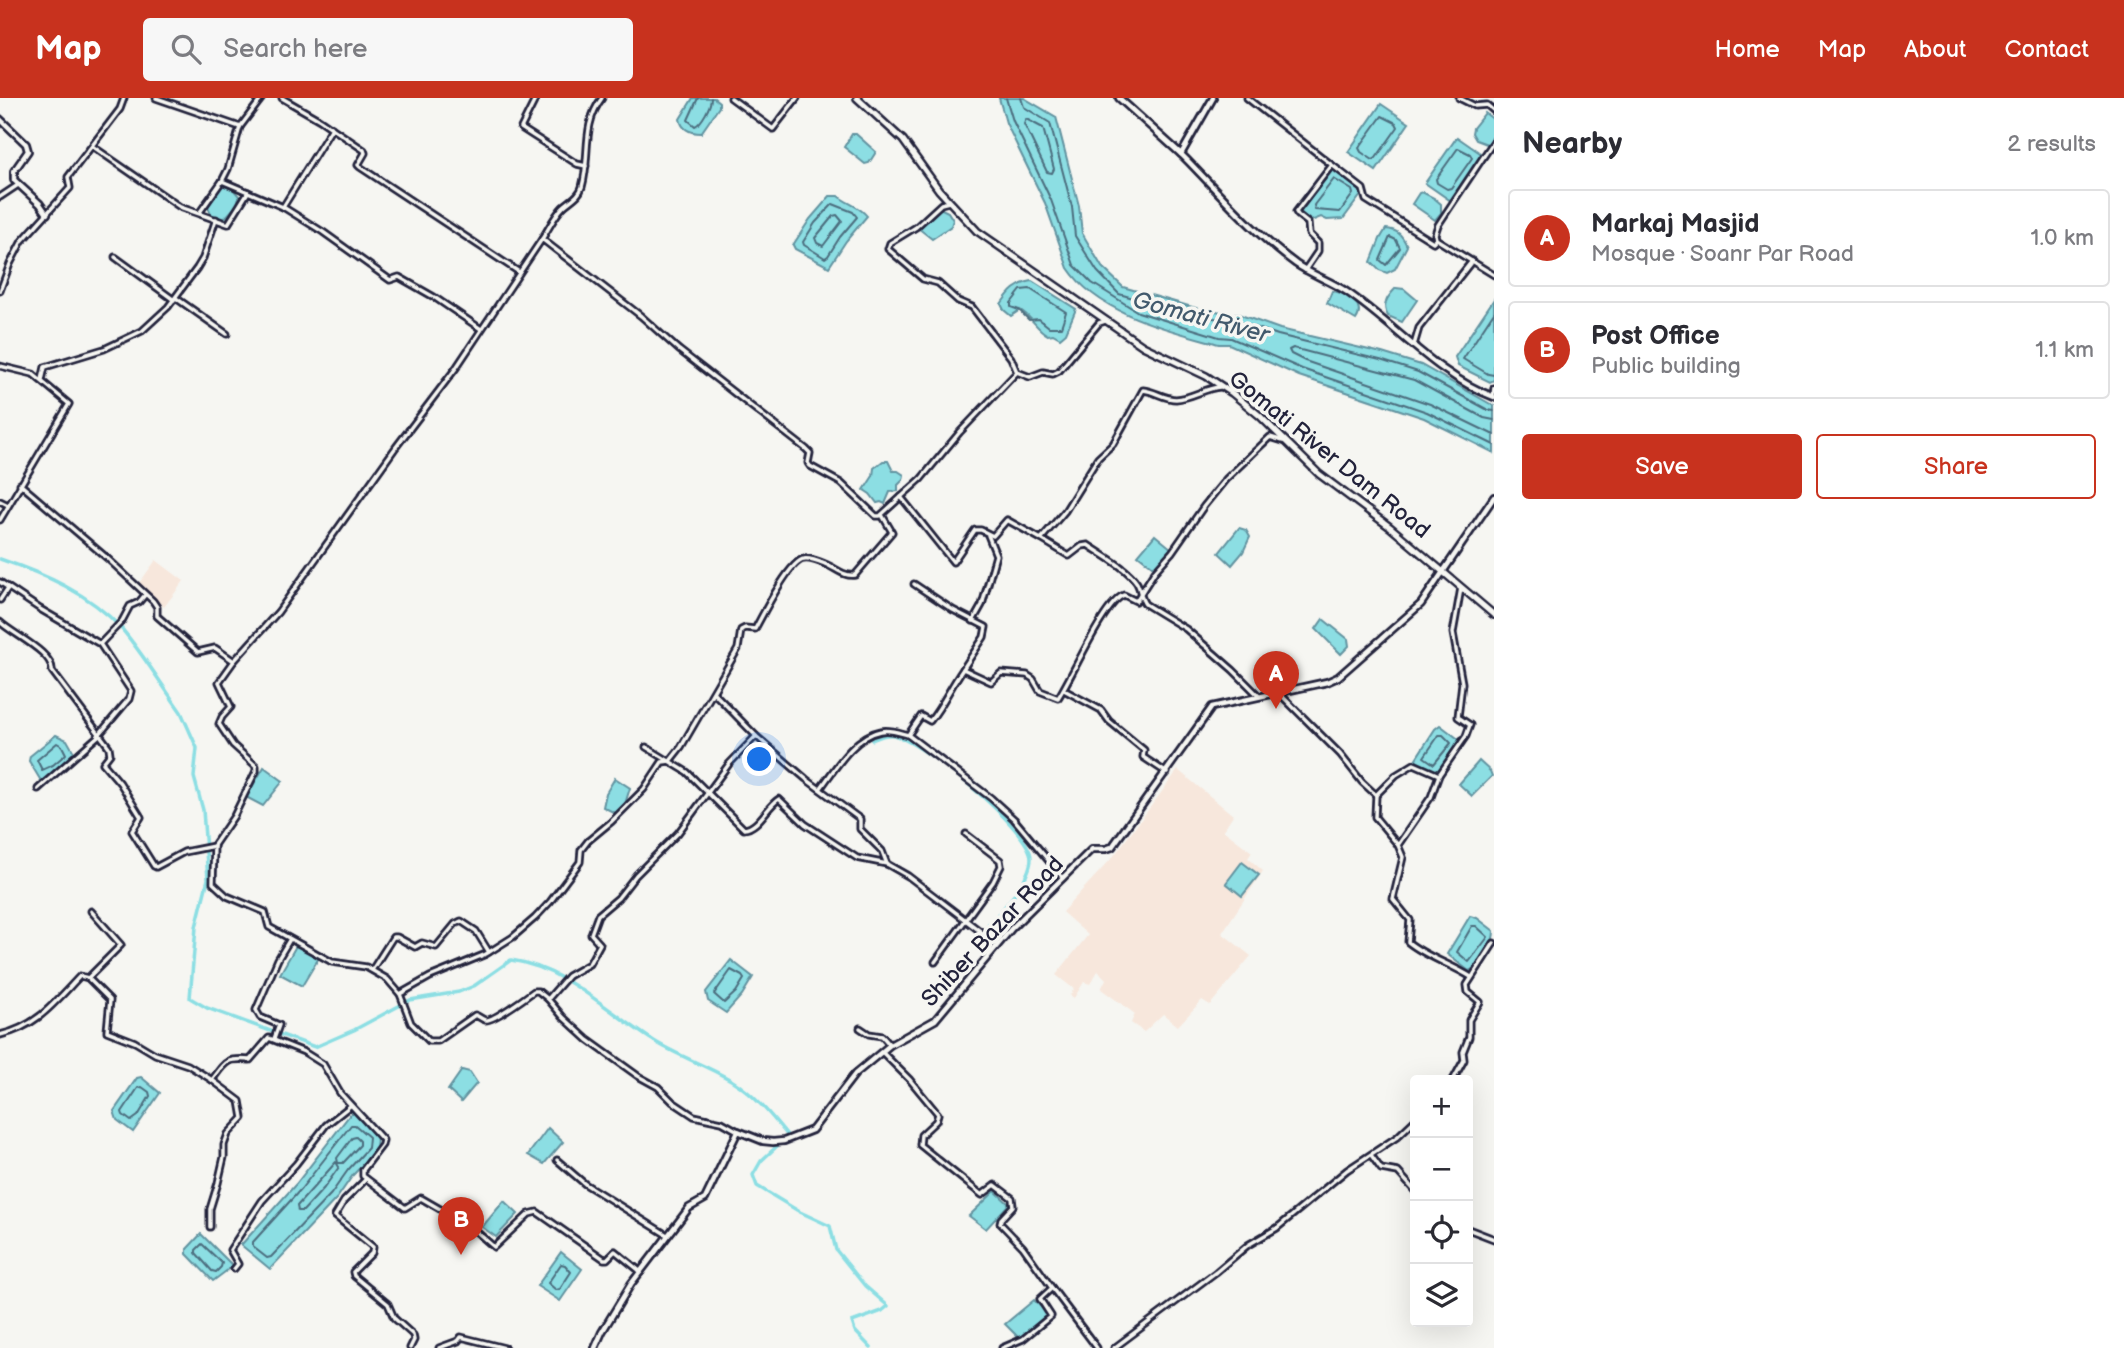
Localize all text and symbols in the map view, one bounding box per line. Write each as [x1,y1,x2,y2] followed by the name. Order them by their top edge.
[143,18,633,81] search box
[35,29,101,69] text: Map
[167,30,205,68] icon: search
[223,34,367,65] text: Search here
[1715,35,1780,64] text: Home
[1818,35,1866,64] text: Map
[1904,35,1966,64] text: About
[2004,35,2089,64] text: Contact
[1522,126,1622,162] text: Nearby
[2007,130,2096,158] text: 2 results
[1591,209,1759,240] text: Markaj Masjid
[1540,224,1554,252] text: A
[2031,224,2094,252] text: 1.0 km
[1591,240,1854,268] text: Mosque · Soanr Par Road
[1130,285,1274,350] water label: Gomati River
[1591,321,1720,352] text: Post Office
[1539,336,1555,364] text: B
[2035,336,2094,364] text: 1.1 km
[1591,352,1741,380] text: Public building
[1223,365,1436,545] street label: Gomati River Dam Road
[1522,434,1802,499] button: Save
[1816,434,2096,499] button: Share
[1253,651,1299,709] pin: A
[742,742,776,776] your location
[916,851,1070,1013] street label: Shiber Bazar Road
[1410,1075,1473,1327] map controls
[1410,1075,1473,1138] button: +
[1410,1138,1473,1201] button: −
[438,1197,484,1255] pin: B
[1410,1201,1473,1264] button: locate
[1410,1264,1473,1327] button: layers

